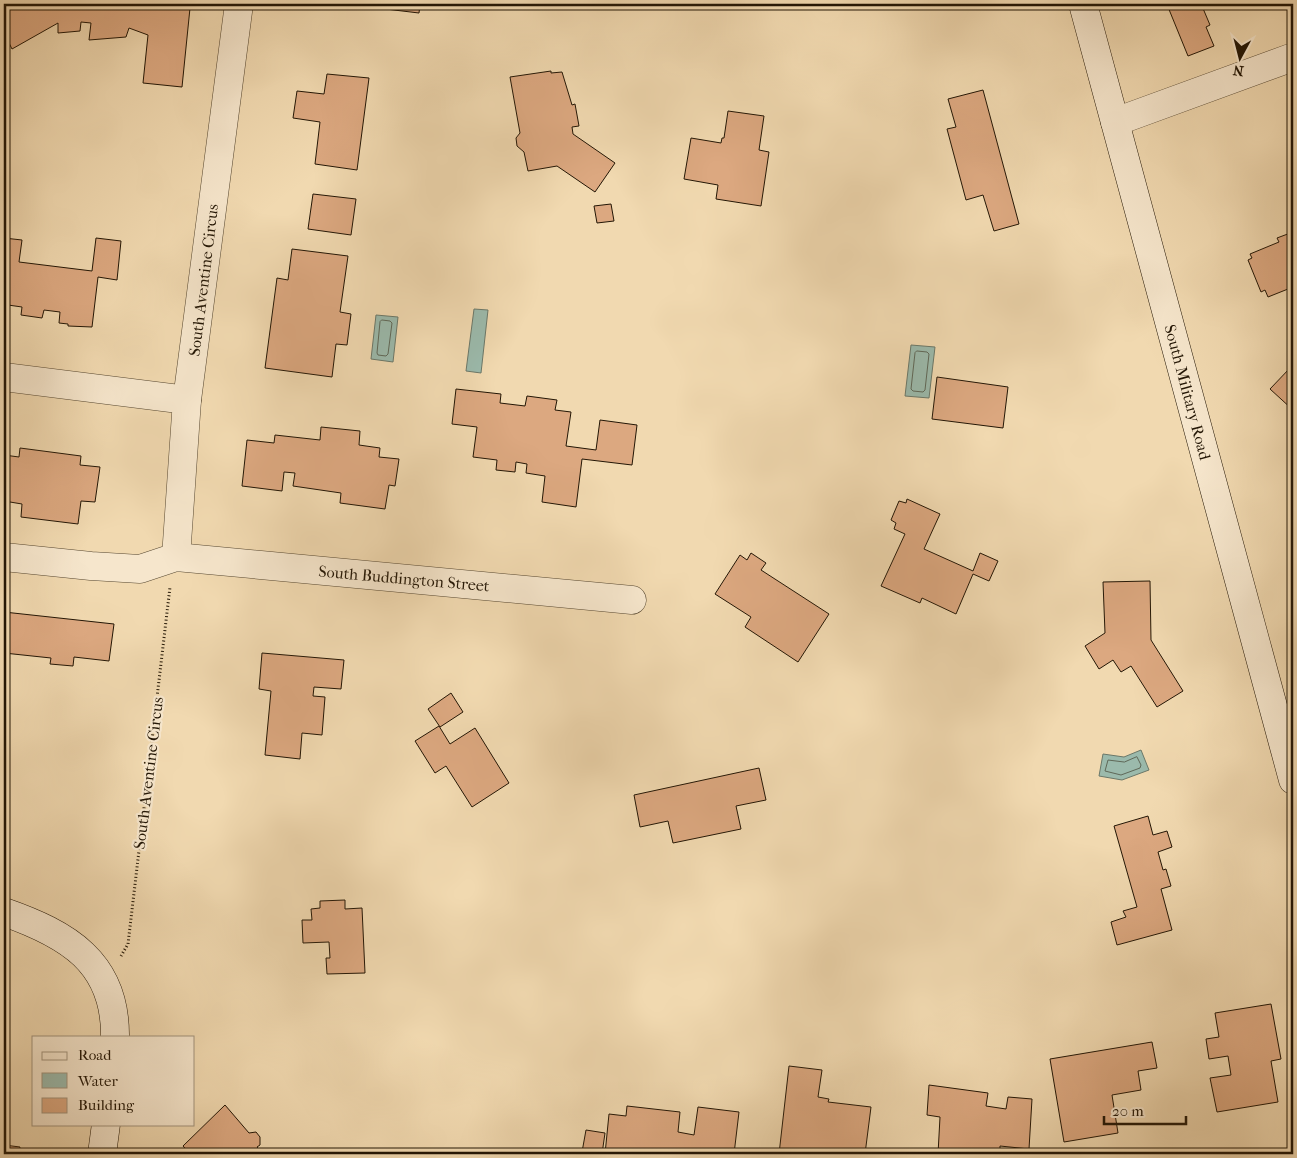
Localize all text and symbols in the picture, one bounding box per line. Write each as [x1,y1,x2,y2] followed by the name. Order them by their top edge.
[1214,32,1264,82] north arrow
[1232,61,1245,79] text: N
[185,203,222,357] street label: South Aventine Circus
[1160,322,1215,462] street label: South Military Road
[318,562,491,595] street label: South Buddington Street
[130,696,167,850] street label: South Aventine Circus
[32,1036,195,1126] legend
[78,1046,112,1064] text: Road
[77,1072,118,1090] text: Water
[1104,1093,1187,1125] scale bar
[78,1096,135,1114] text: Building
[1112,1102,1144,1120] text: 20 m

